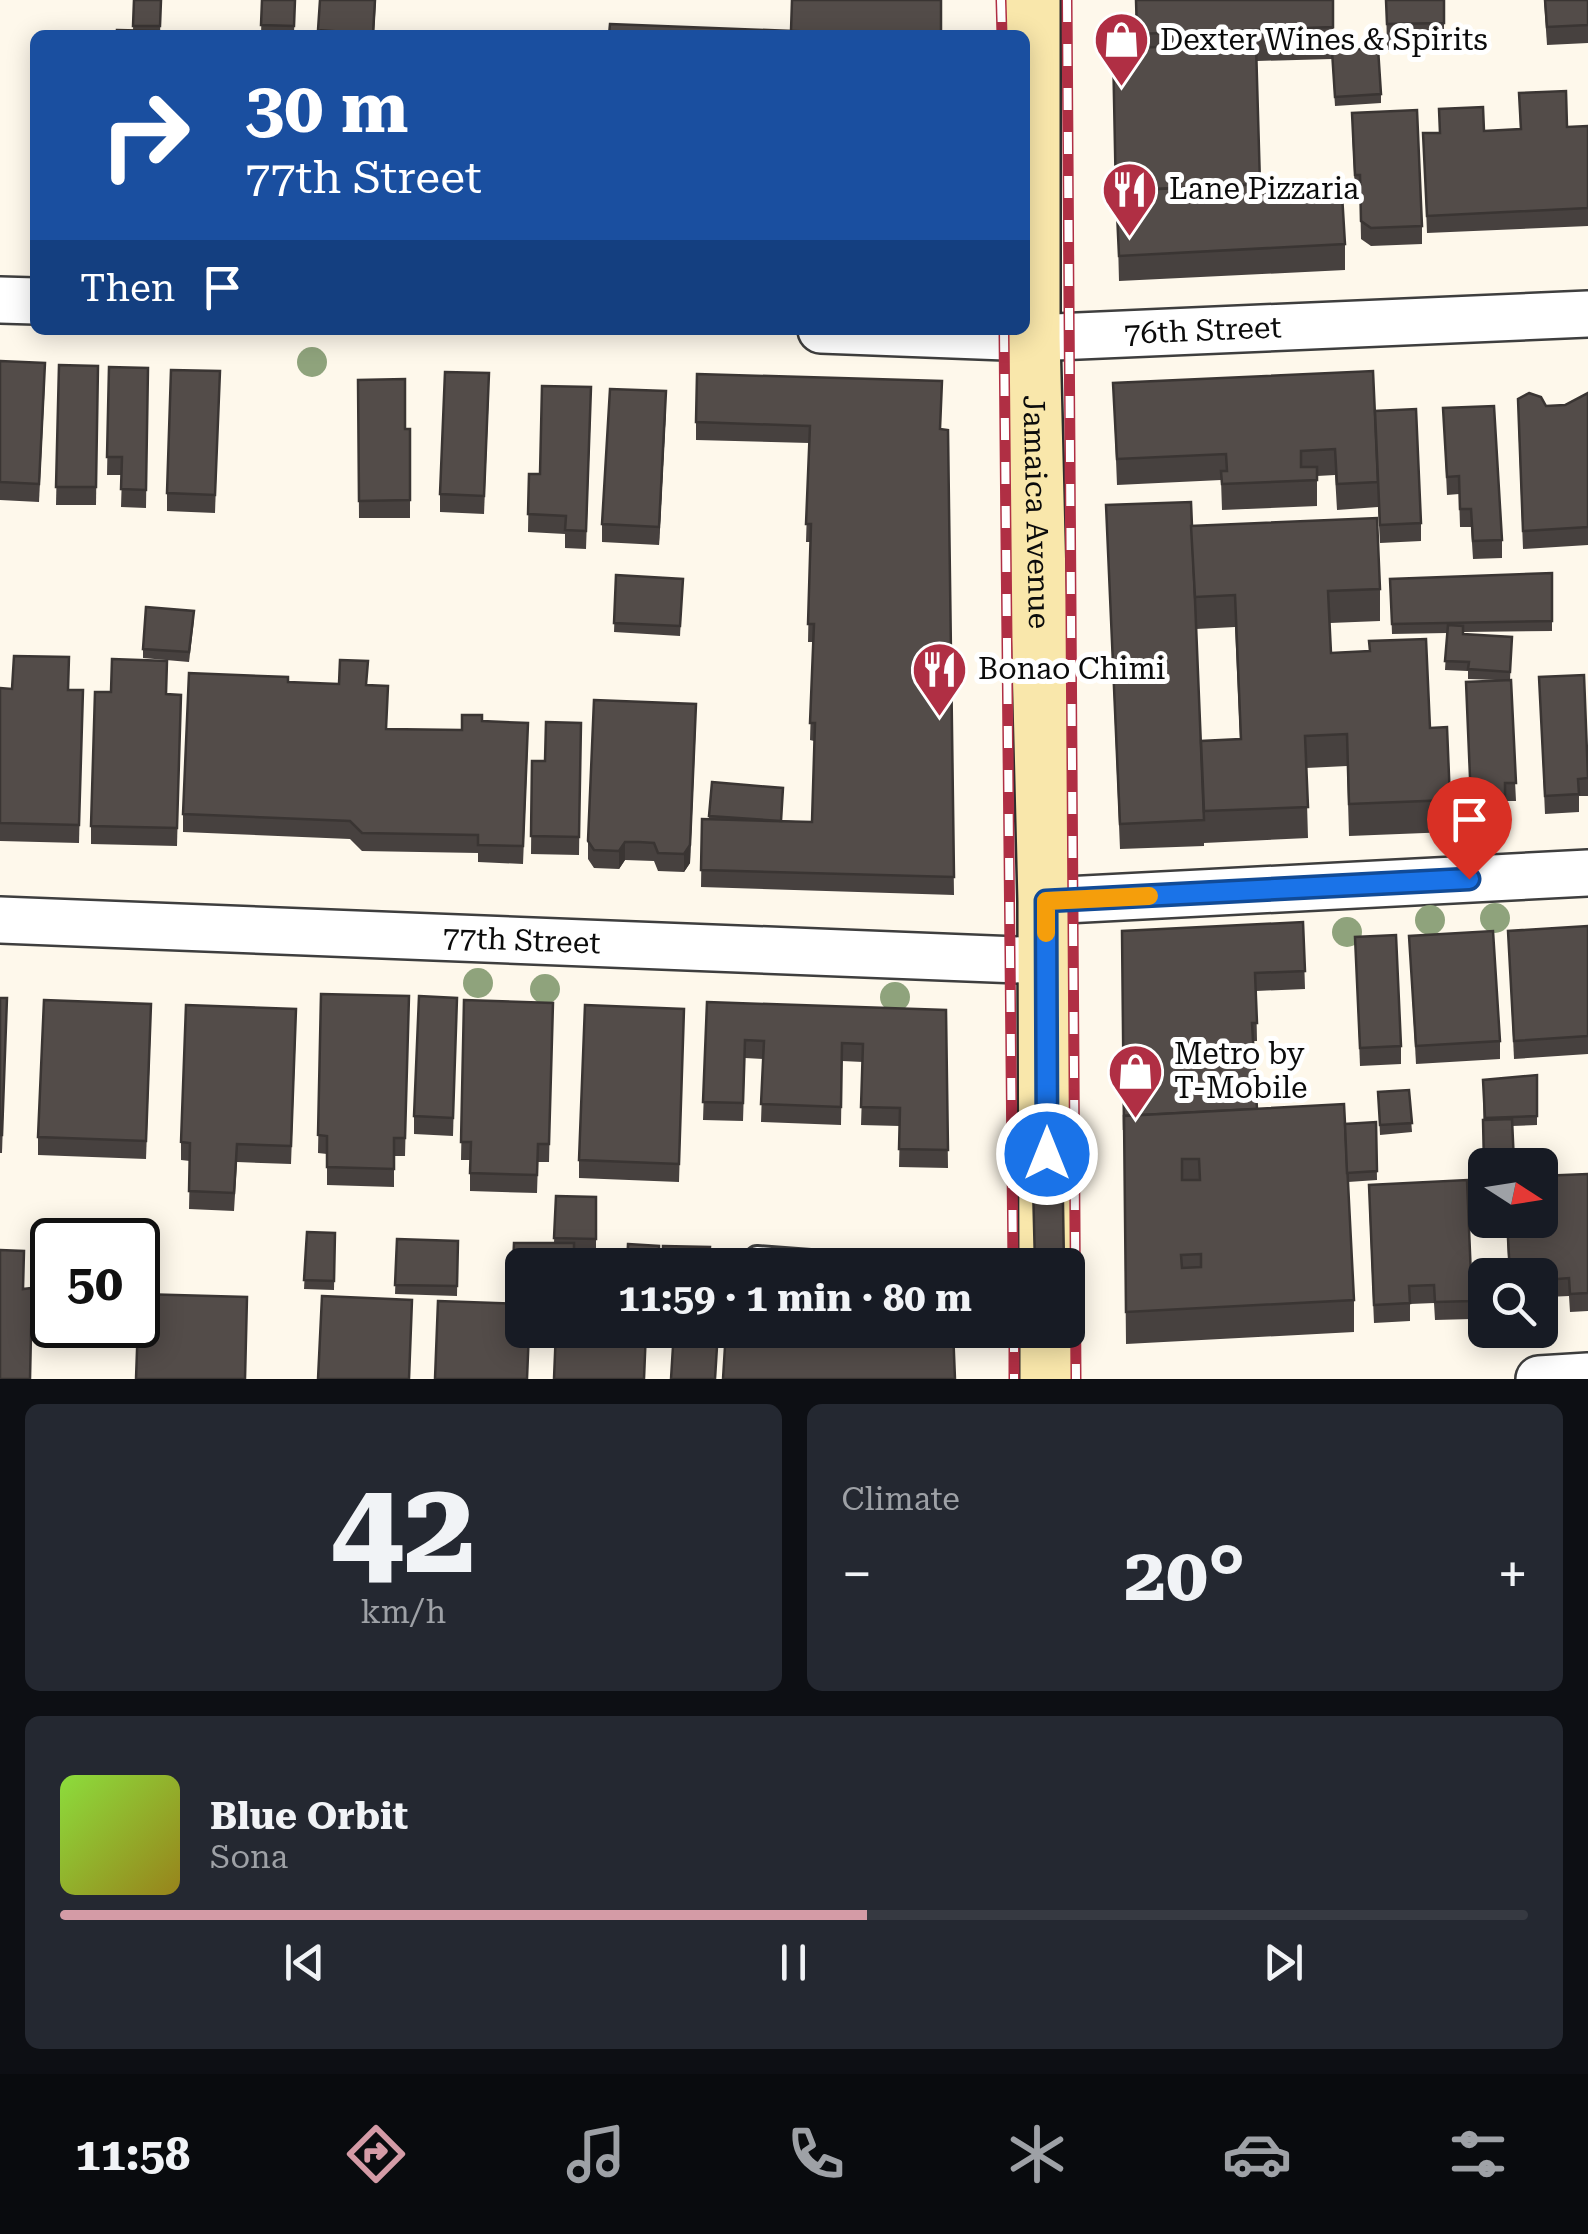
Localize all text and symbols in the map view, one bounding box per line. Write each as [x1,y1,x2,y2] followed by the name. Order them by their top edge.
[1091,10,1151,89] shop icon: Dexter Wines & Spirits
[1160,22,1488,57] place label: Dexter Wines & Spirits
[245,67,409,149] text: 30 m
[80,70,210,200] icon: right
[245,151,482,204] text: 77th Street
[1100,159,1160,238] restaurant icon: Lane Pizzaria
[1169,171,1359,206] place label: Lane Pizzaria
[195,260,250,315] icon: arrive
[80,266,175,310] text: Then
[1123,309,1282,351] street label: 76th Street
[1016,395,1057,629] street label: Jamaica Avenue
[909,639,969,718] restaurant icon: Bonao Chimi
[978,651,1165,686] place label: Bonao Chimi
[1427,777,1512,880] pin
[1442,792,1497,847] icon: arrive
[442,919,601,961] street label: 77th Street
[1174,1036,1307,1105] place label: Metro by T-Mobile
[1105,1041,1165,1120] shop icon: Metro by T-Mobile
[995,1102,1099,1206] position arrow
[1468,1148,1558,1238] north arrow
[1468,1148,1558,1348] map controls
[30,1218,160,1348] speed limit sign: 50
[1468,1258,1558,1348] button: search
[618,1276,972,1320] text: 11:59 · 1 min · 80 m
[330,1451,476,1604] text: 42
[842,1480,960,1518] text: Climate
[1124,1530,1245,1618] text: 20°
[842,1542,872,1606] text: −
[1497,1542,1528,1606] text: +
[360,1593,446,1631] text: km/h
[210,1794,408,1838] text: Blue Orbit
[210,1838,288,1876] text: Sona
[277,1935,332,1990] icon: previous
[766,1935,821,1990] icon: pause
[1256,1935,1311,1990] icon: next
[341,2119,411,2189] icon: directions
[561,2119,631,2189] icon: music
[781,2119,851,2189] icon: phone
[1002,2119,1072,2189] icon: climate
[1222,2119,1292,2189] icon: car
[1443,2119,1513,2189] icon: filters
[75,2128,190,2181] text: 11:58

